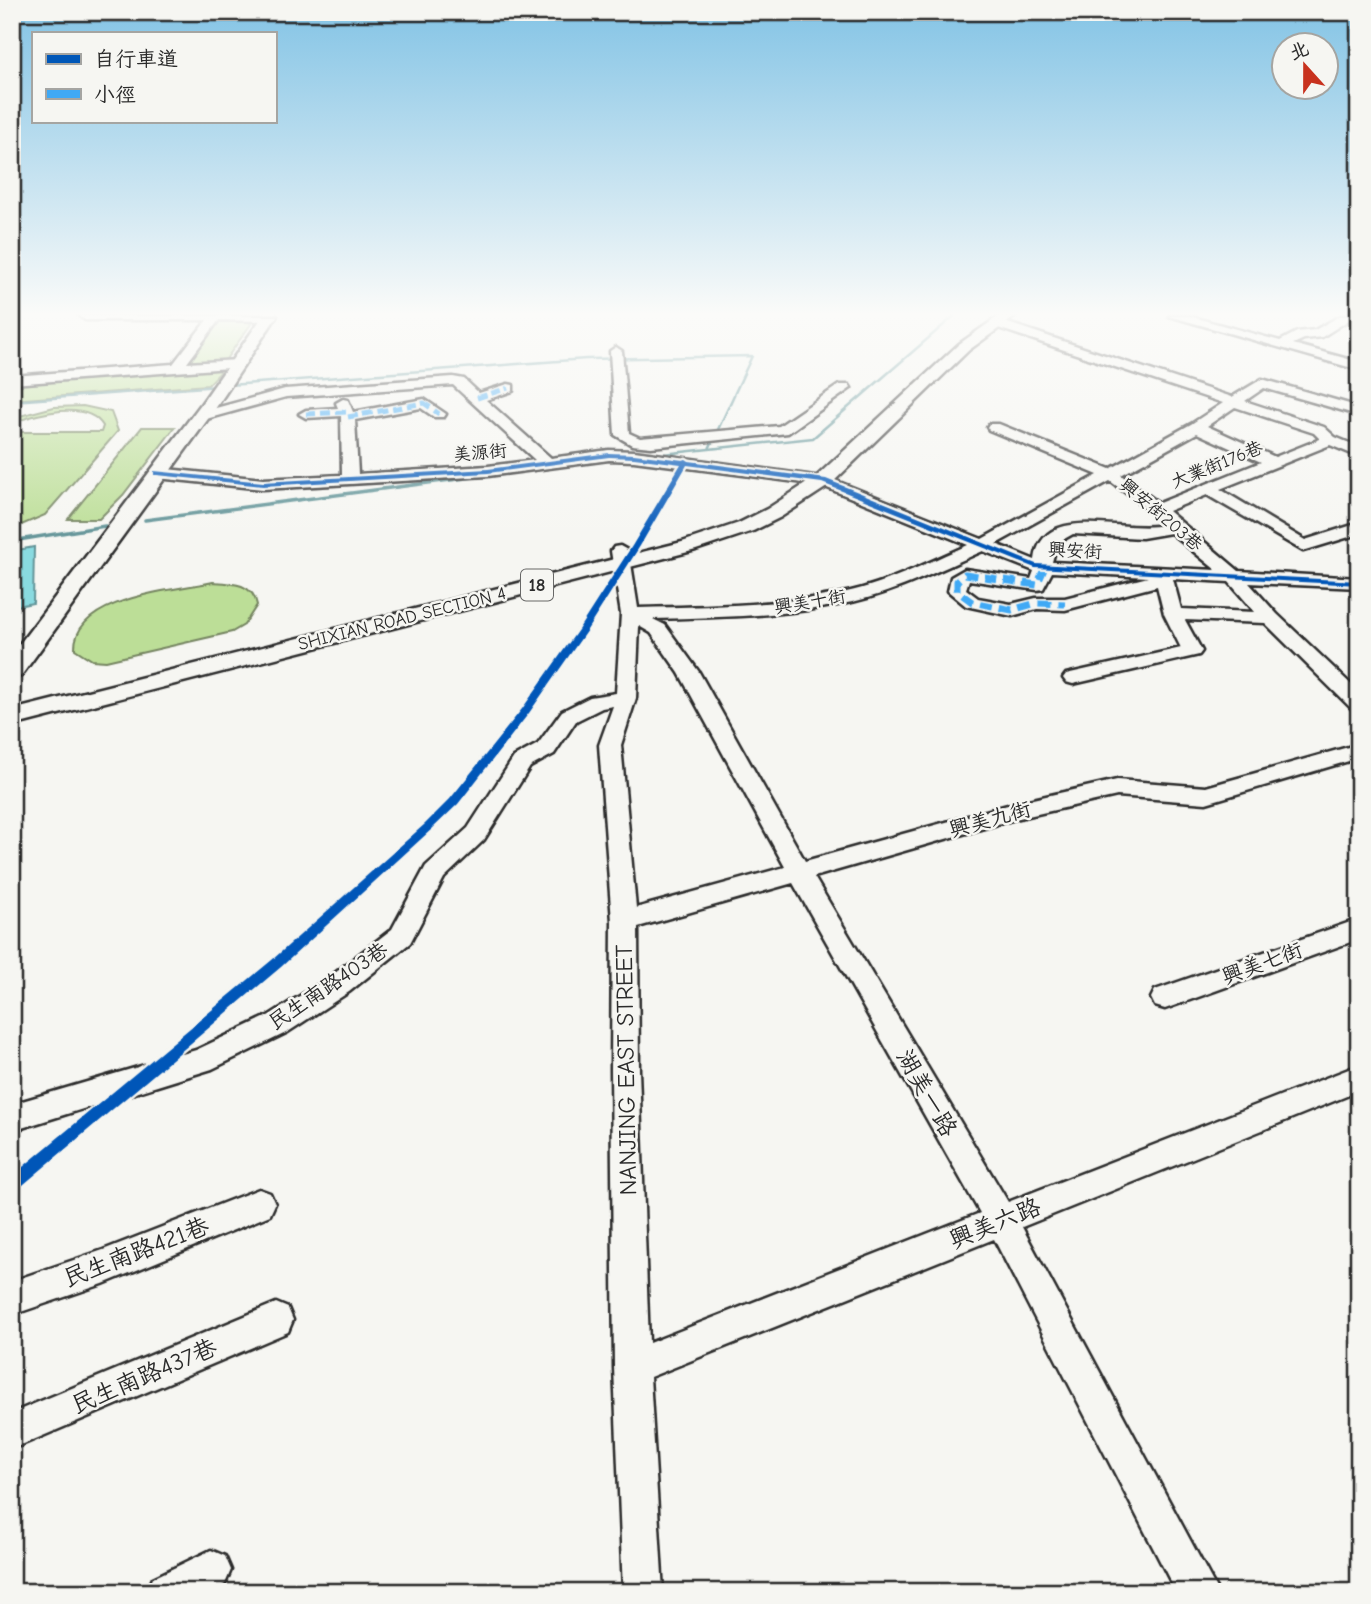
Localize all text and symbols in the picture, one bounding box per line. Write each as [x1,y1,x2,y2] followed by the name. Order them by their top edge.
[32,32,276,122] legend
[1270,32,1340,102] north arrow
[1286,37,1312,65] text: 北
[94,47,178,71] text: 自行車道
[94,83,136,107] text: 小徑
[1168,437,1266,493] street label: 大業街176巷
[452,440,508,466] street label: 美源街
[1115,474,1207,556] street label: 興安街203巷
[1047,539,1103,563] street label: 興安街
[521,570,553,600] road number: 18
[296,583,508,655] street label: SHIXIAN ROAD SECTION 4
[773,586,847,618] street label: 興美十街
[946,797,1034,841] street label: 興美九街
[264,937,392,1035] street label: 民生南路403巷
[1218,937,1306,989] street label: 興美七街
[610,944,642,1196] street label: NANJING EAST STREET
[891,1044,963,1142] street label: 湖美一路
[945,1192,1045,1254] street label: 興美六路
[59,1211,213,1293] street label: 民生南路421巷
[67,1333,221,1419] street label: 民生南路437巷

